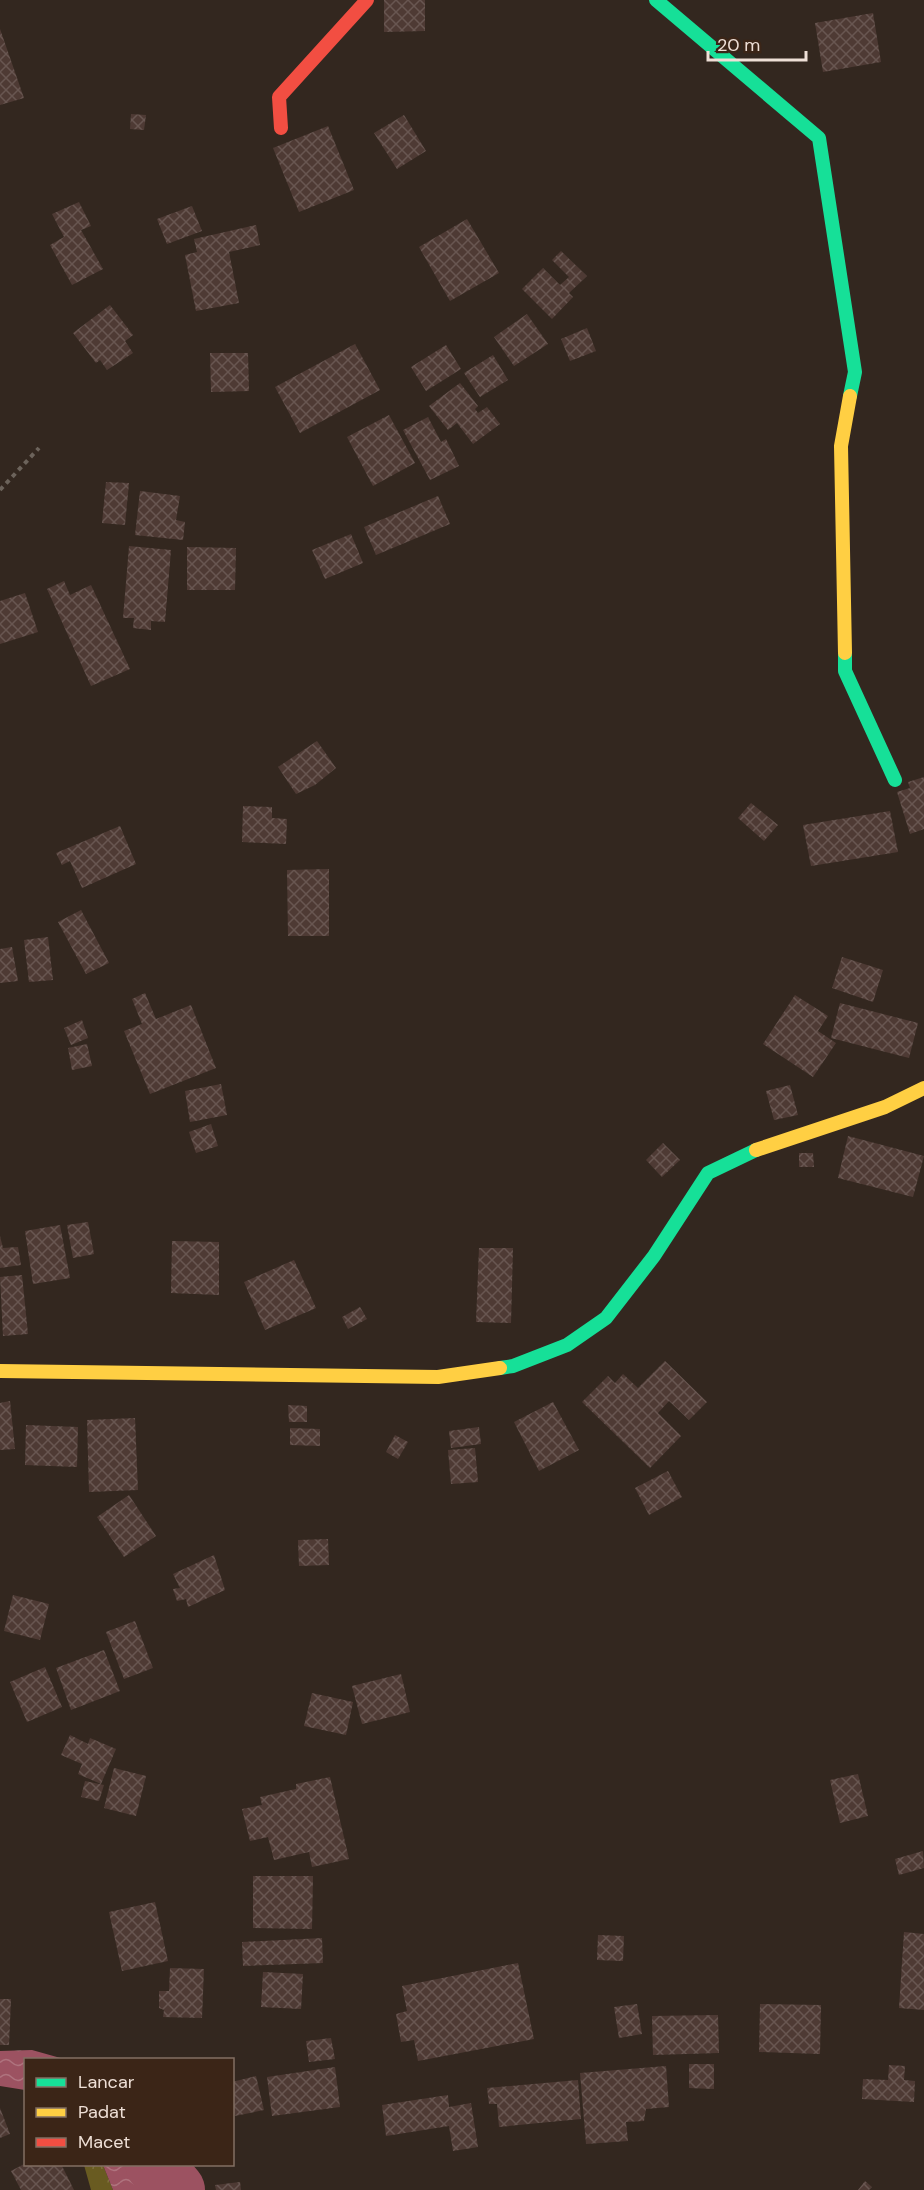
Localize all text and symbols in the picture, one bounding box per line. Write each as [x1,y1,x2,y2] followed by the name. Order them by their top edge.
[708,24,806,62] scale bar
[717,33,760,57] text: 20 m
[24,2058,234,2166] legend
[78,2070,135,2094] text: Lancar
[78,2100,126,2124] text: Padat
[78,2130,130,2154] text: Macet

